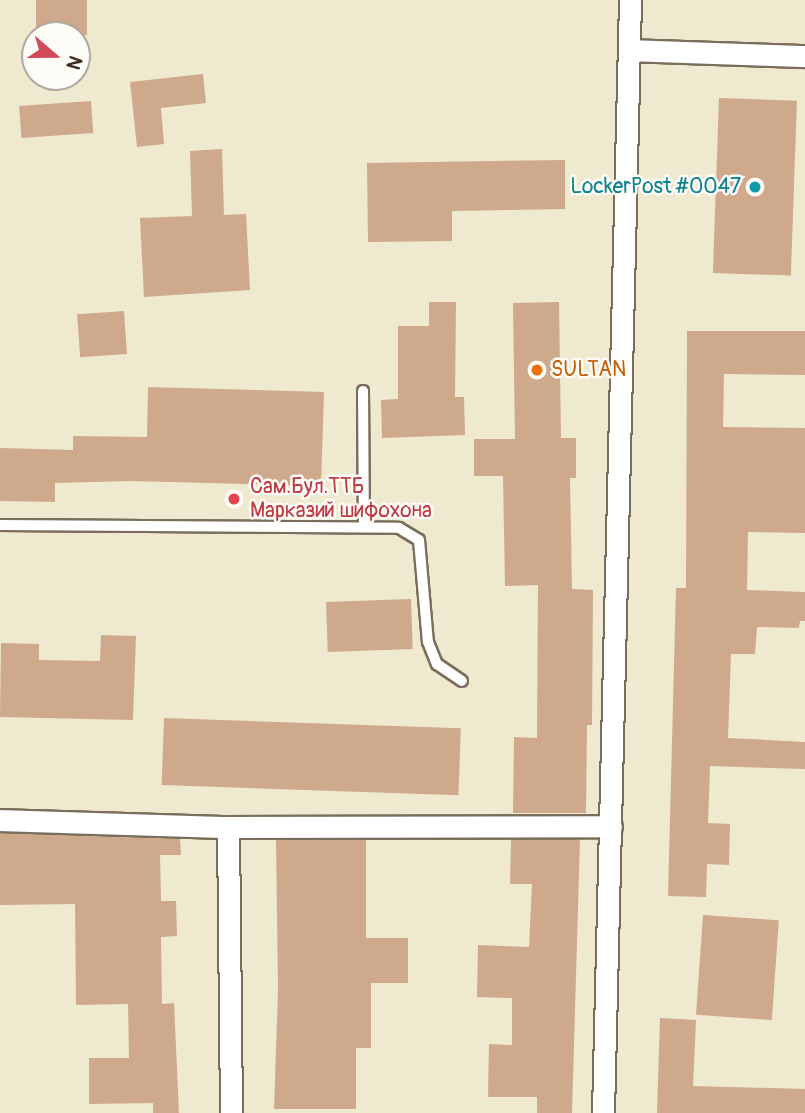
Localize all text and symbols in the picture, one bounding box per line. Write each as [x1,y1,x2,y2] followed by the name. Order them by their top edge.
[21,21,91,91] north arrow
[60,52,87,73] text: N
[570,174,741,200] place label: LockerPost #0047
[747,179,763,195] marker: LockerPost #0047
[551,357,626,383] place label: SULTAN
[529,362,545,378] marker: SULTAN
[250,474,432,524] place label: Сам.Бул.ТТБ Марказий шифохона
[224,489,244,509] marker: Сам.Бул.ТТБ Марказий шифохона

